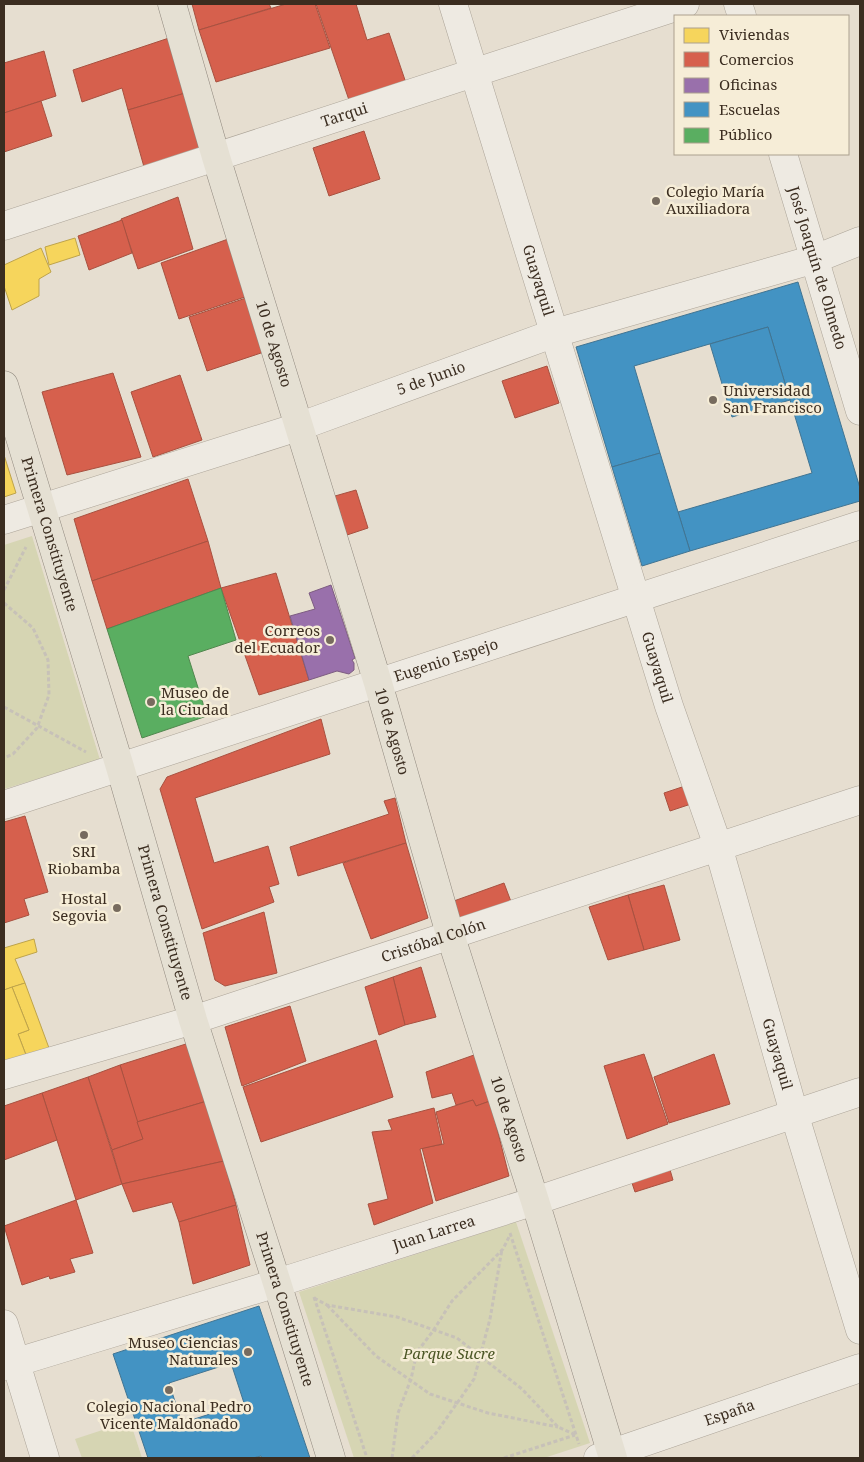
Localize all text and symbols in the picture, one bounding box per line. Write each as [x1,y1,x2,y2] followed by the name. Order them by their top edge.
[674,15,849,155] legend
[719,24,790,44] text: Viviendas
[719,49,794,69] text: Comercios
[719,74,777,94] text: Oficinas
[318,97,370,131] street label: Tarqui
[719,99,780,119] text: Escuelas
[719,124,772,144] text: Público
[666,181,765,218] place label: Colegio María Auxiliadora
[784,183,852,352] street label: José Joaquín de Olmedo
[650,195,662,207] marker: Colegio María Auxiliadora
[519,242,559,318] street label: Guayaquil
[252,298,297,390] street label: 10 de Agosto
[394,356,468,399] street label: 5 de Junio
[723,380,822,417] place label: Universidad San Francisco
[707,394,719,406] marker: Universidad San Francisco
[17,454,83,614] street label: Primera Constituyente
[235,620,320,657] place label: Correos del Ecuador
[638,629,679,705] street label: Guayaquil
[391,633,500,686] street label: Eugenio Espejo
[324,634,336,646] marker: Correos del Ecuador
[161,682,229,719] place label: Museo de la Ciudad
[371,685,415,777] street label: 10 de Agosto
[145,696,157,708] marker: Museo de la Ciudad
[78,829,90,841] marker: SRI Riobamba
[48,841,120,878] place label: SRI Riobamba
[134,842,198,1002] street label: Primera Constituyente
[52,888,107,925] place label: Hostal Segovia
[111,902,123,914] marker: Hostal Segovia
[378,913,488,966] street label: Cristóbal Colón
[758,1016,798,1092] street label: Guayaquil
[487,1073,533,1165] street label: 10 de Agosto
[389,1210,477,1255] street label: Juan Larrea
[252,1229,319,1389] street label: Primera Constituyente
[128,1332,238,1369] place label: Museo Ciencias Naturales
[402,1343,496,1363] park label: Parque Sucre
[242,1346,254,1358] marker: Museo Ciencias Naturales
[163,1384,175,1396] marker: Colegio Nacional Pedro Vicente Maldonado
[701,1394,757,1430] street label: España
[86,1396,252,1433] place label: Colegio Nacional Pedro Vicente Maldonado

